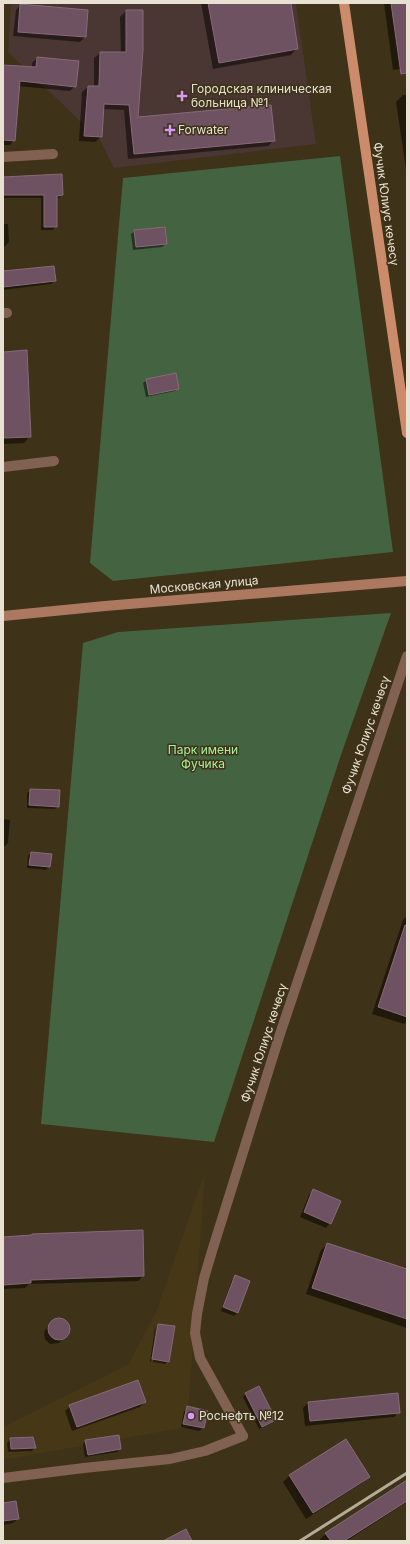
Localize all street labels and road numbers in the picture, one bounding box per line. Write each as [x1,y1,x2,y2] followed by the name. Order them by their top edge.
[370,141,403,267] street label: Фучик Юлиус көчөсү
[149,572,259,597] street label: Московская улица
[338,673,393,796] street label: Фучик Юлиус көчөсү
[237,981,290,1104] street label: Фучик Юлиус көчөсү

